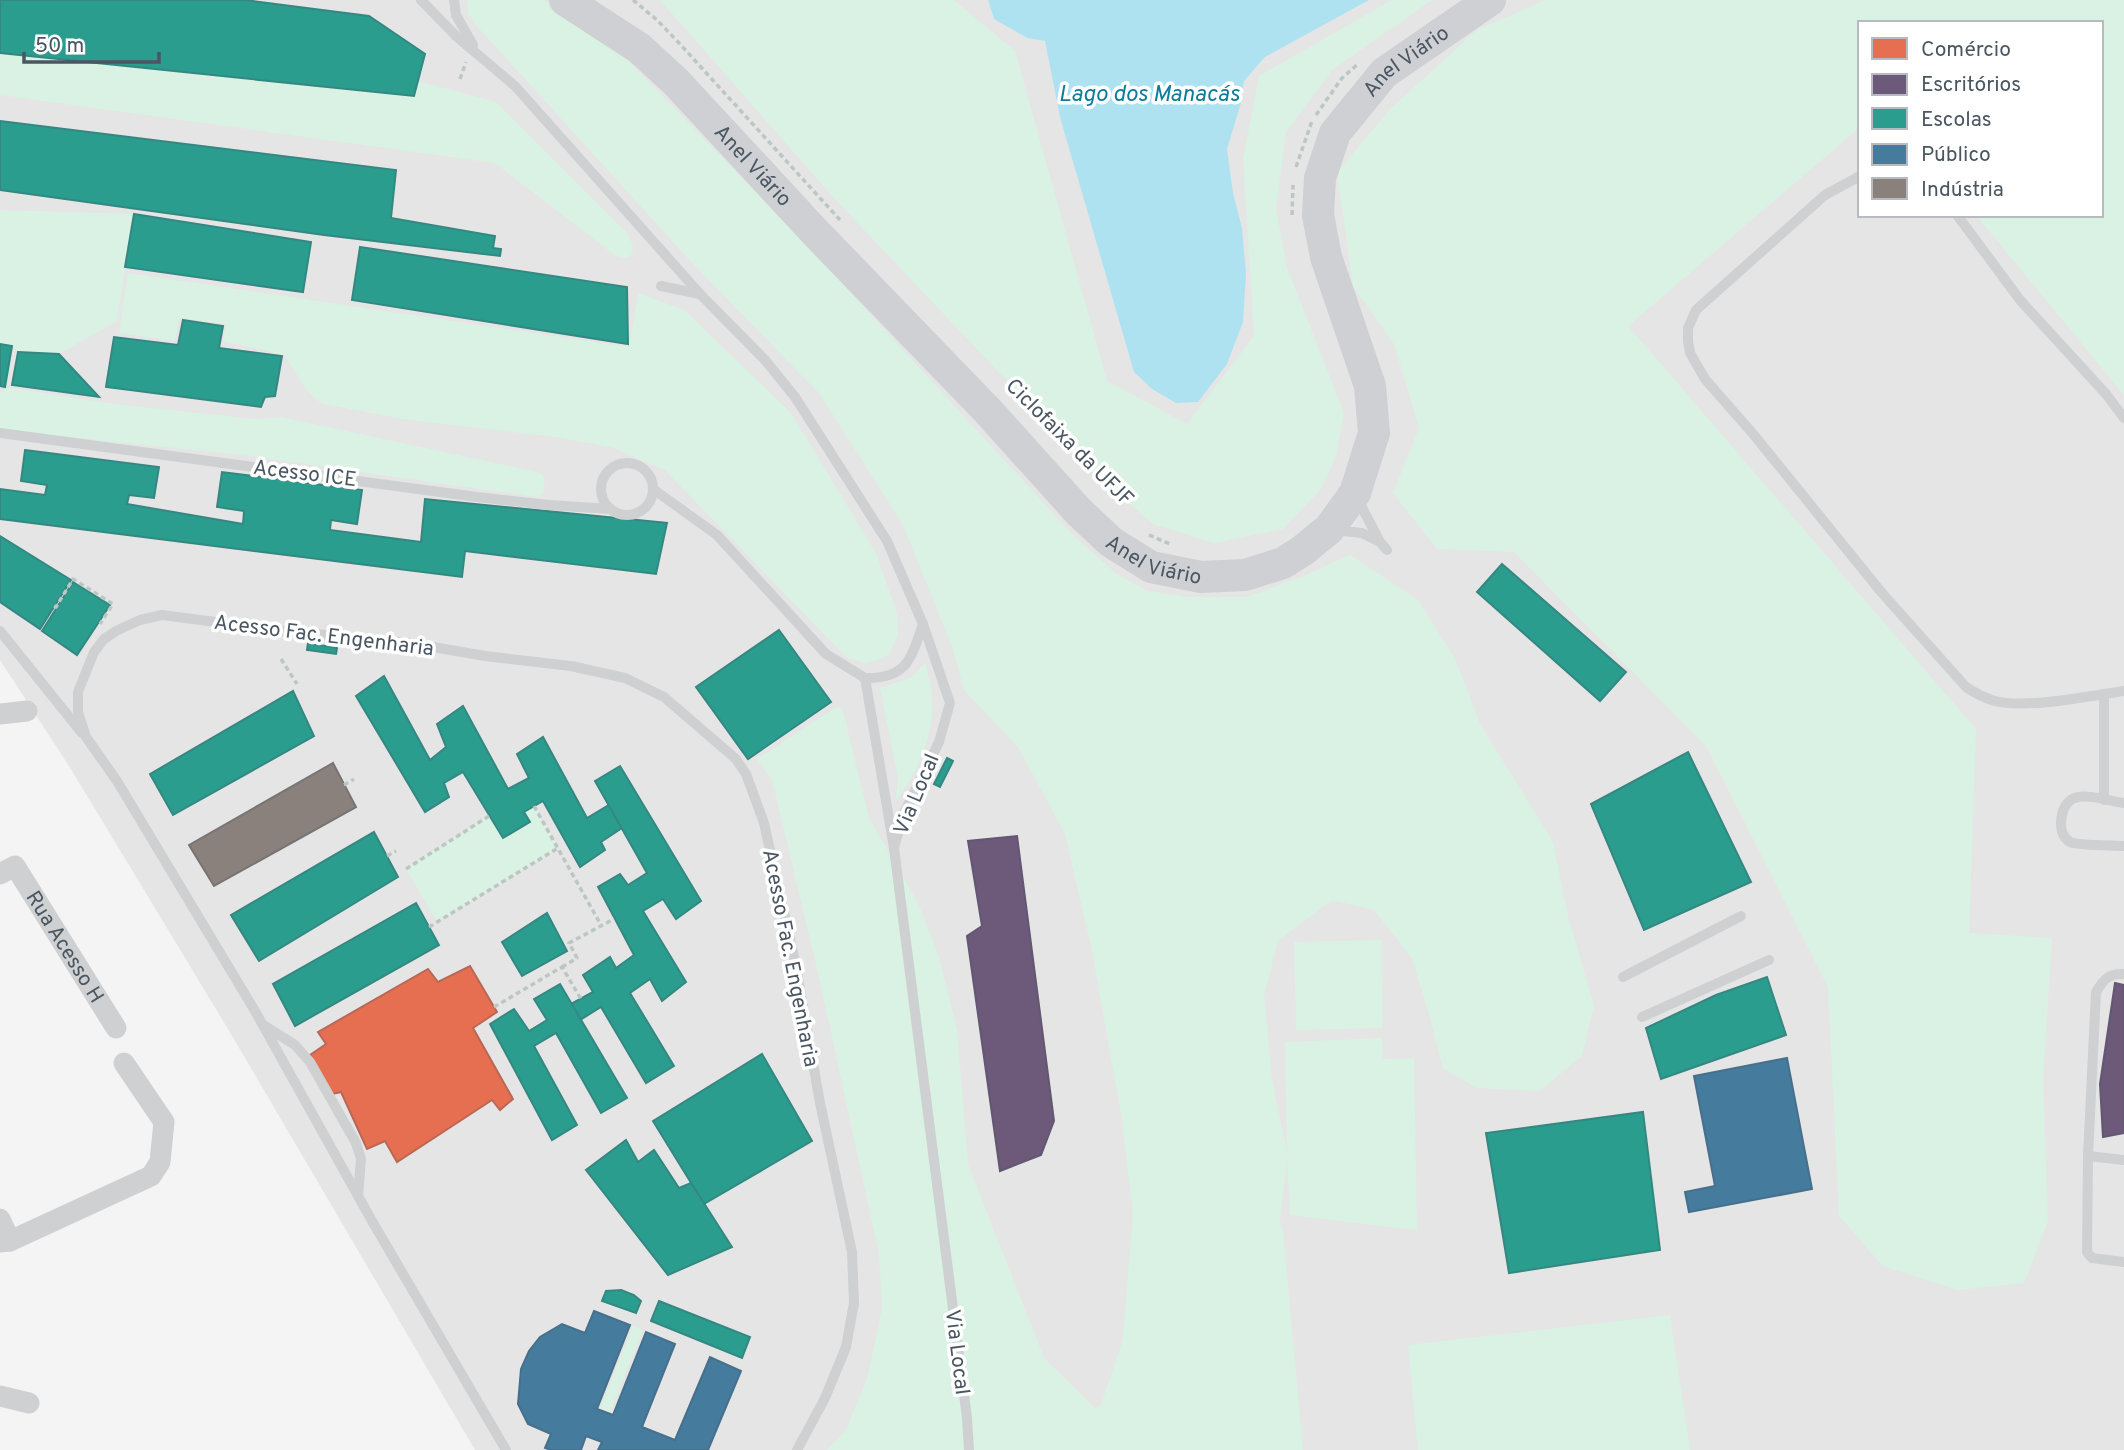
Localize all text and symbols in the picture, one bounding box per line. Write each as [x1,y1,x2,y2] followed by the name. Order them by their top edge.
[1358,20,1455,103] street label: Anel Viário
[24,21,159,65] scale bar
[1858,21,2103,217] legend
[35,33,84,60] text: 50 m
[1921,37,2011,64] text: Comércio
[1921,72,2021,99] text: Escritórios
[1058,81,1240,110] water label: Lago dos Manacás
[1921,107,1992,134] text: Escolas
[707,120,797,213] street label: Anel Viário
[1921,142,1991,169] text: Público
[1921,177,2004,204] text: Indústria
[999,373,1139,513] street label: Ciclofaixa da UFJF
[252,455,358,494] street label: Acesso ICE
[1100,530,1204,592] street label: Anel Viário
[212,610,435,663] street label: Acesso Fac. Engenharia
[888,750,947,839] street label: Via Local
[755,847,824,1069] street label: Acesso Fac. Engenharia
[19,886,109,1009] street label: Rua Acesso H
[938,1308,975,1396] street label: Via Local

